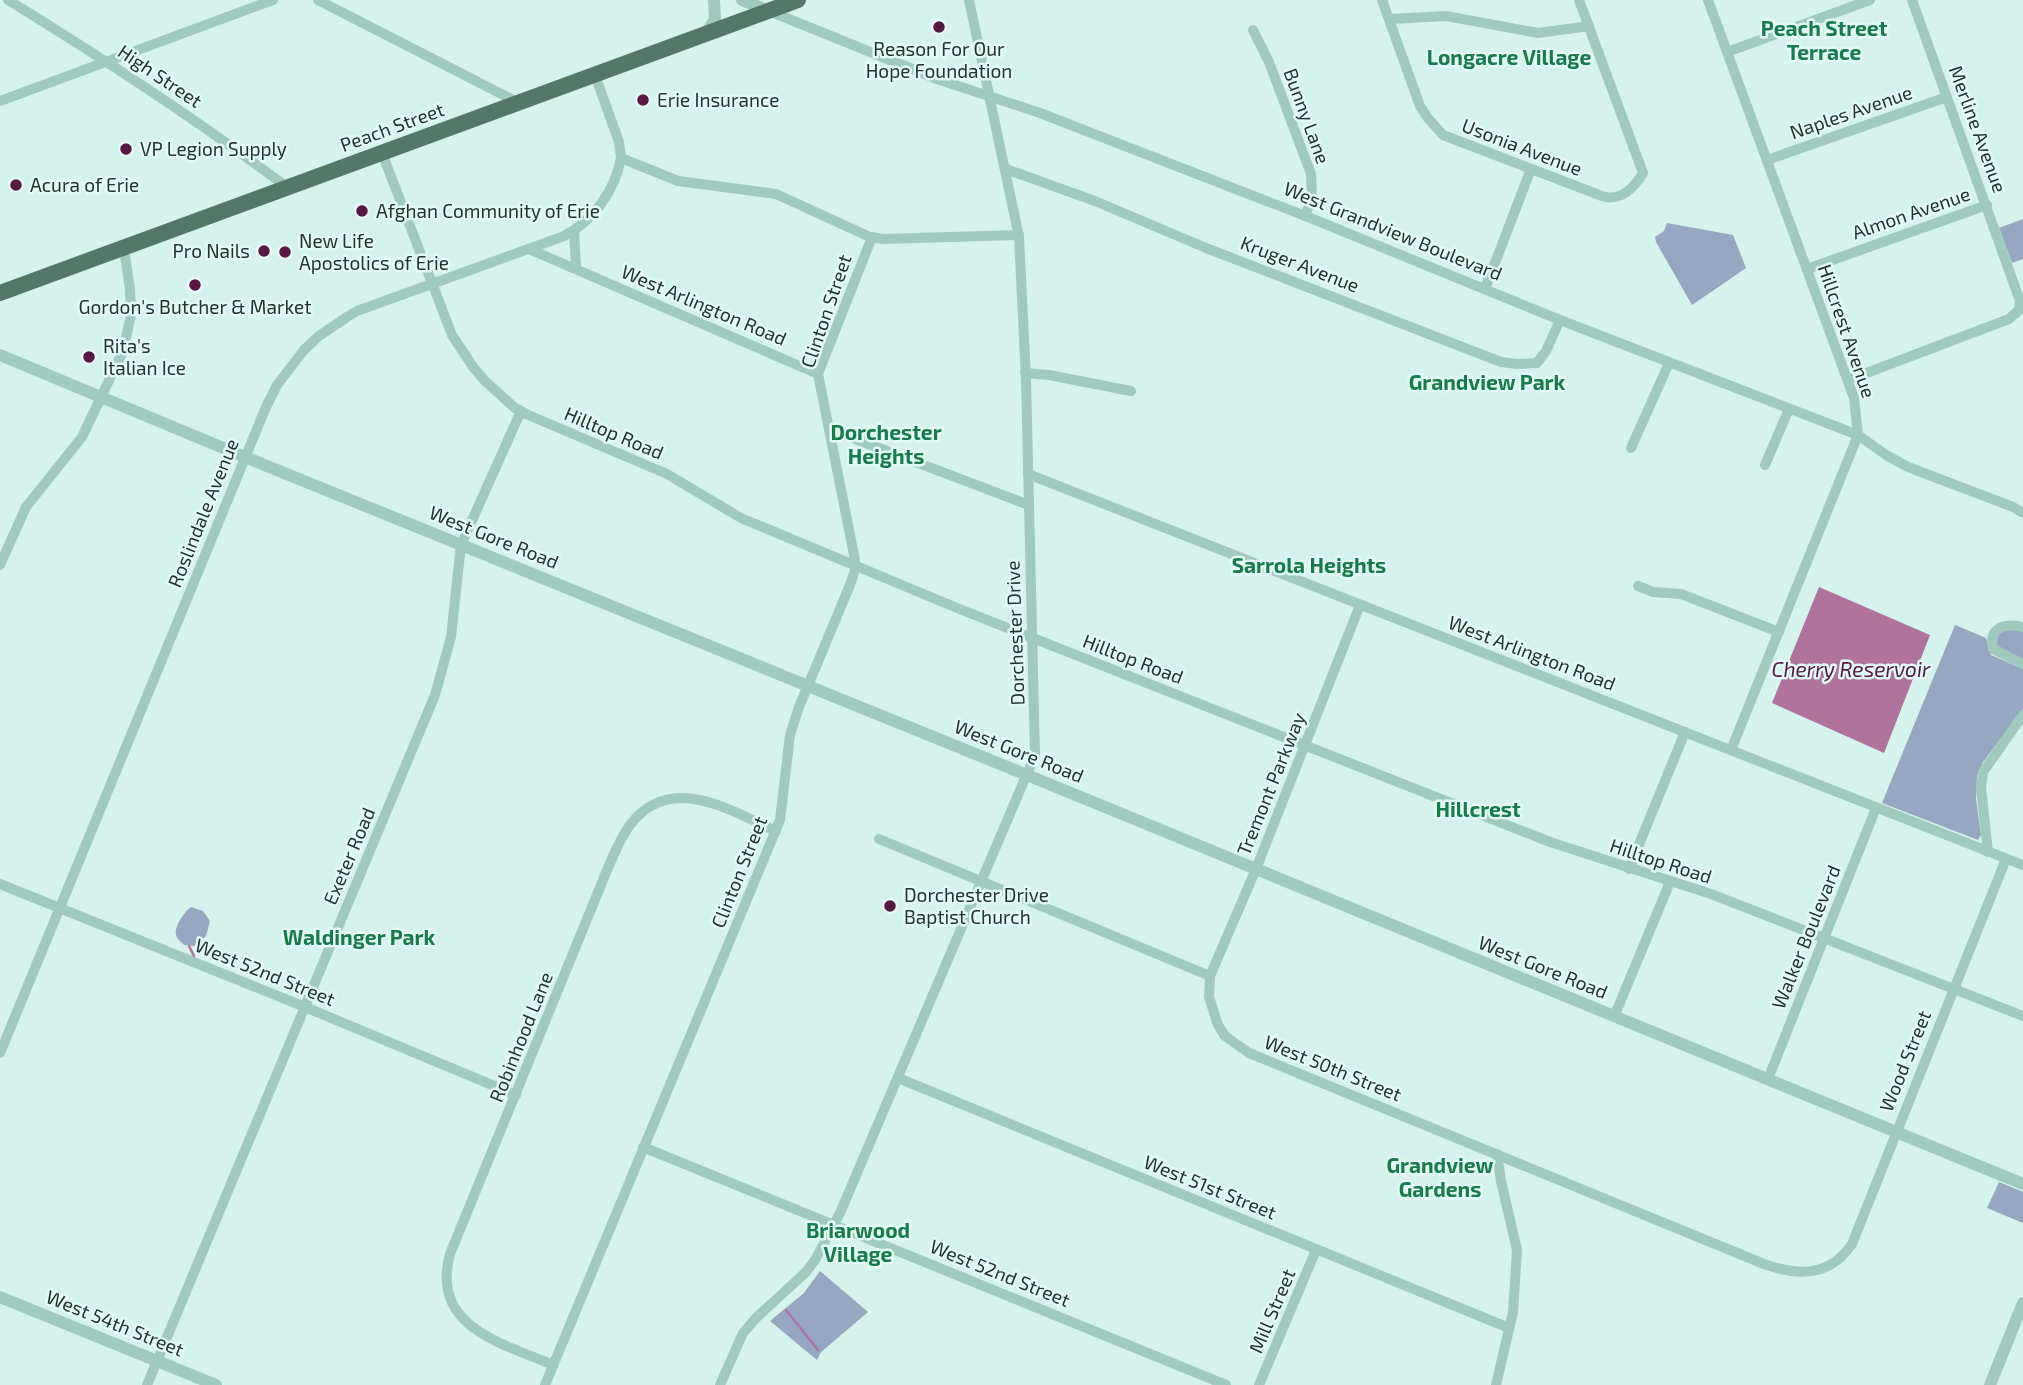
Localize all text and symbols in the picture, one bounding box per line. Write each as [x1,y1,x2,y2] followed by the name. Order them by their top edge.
[1761,15,1888,64] district label: Peach Street Terrace
[931,19,947,35] marker: Reason For Our Hope Foundation
[866,37,1012,82] place label: Reason For Our Hope Foundation
[114,39,207,112] street label: High Street
[1427,44,1591,69] district label: Longacre Village
[1945,62,2012,196] street label: Merline Avenue
[1280,65,1335,167] street label: Bunny Lane
[1787,80,1915,143] street label: Naples Avenue
[657,88,779,111] place label: Erie Insurance
[635,92,651,108] marker: Erie Insurance
[337,97,447,156] street label: Peach Street
[1459,113,1585,180] street label: Usonia Avenue
[140,137,287,160] place label: VP Legion Supply
[118,141,134,157] marker: VP Legion Supply
[30,173,139,196] place label: Acura of Erie
[1281,176,1506,285] street label: West Grandview Boulevard
[8,177,24,193] marker: Acura of Erie
[1849,182,1973,243] street label: Almon Avenue
[376,199,600,222] place label: Afghan Community of Erie
[354,203,370,219] marker: Afghan Community of Erie
[299,229,449,274] place label: New Life Apostolics of Erie
[1238,230,1363,297] street label: Kruger Avenue
[173,239,250,262] place label: Pro Nails
[256,243,272,259] marker: Pro Nails
[277,244,293,260] marker: New Life Apostolics of Erie
[795,251,856,371] street label: Clinton Street
[618,259,790,350] street label: West Arlington Road
[1814,261,1881,401] street label: Hillcrest Avenue
[187,277,203,293] marker: Gordon's Butcher & Market
[79,295,311,318] place label: Gordon's Butcher & Market
[103,334,186,379] place label: Rita's Italian Ice
[81,349,97,365] marker: Rita's Italian Ice
[1409,369,1566,394] district label: Grandview Park
[561,401,667,464] street label: Hilltop Road
[830,419,942,468] district label: Dorchester Heights
[162,435,243,590] street label: Roslindale Avenue
[426,500,562,573] street label: West Gore Road
[1232,552,1386,577] district label: Sarrola Heights
[1000,560,1029,706] street label: Dorchester Drive
[1445,610,1619,695] street label: West Arlington Road
[1080,629,1187,688] street label: Hilltop Road
[1772,656,1931,682] water label: Cherry Reservoir
[1231,709,1310,858] street label: Tremont Parkway
[951,714,1087,787] street label: West Gore Road
[1435,796,1521,821] district label: Hillcrest
[318,804,379,908] street label: Exeter Road
[706,813,771,931] street label: Clinton Street
[1607,833,1715,888] street label: Hilltop Road
[1766,862,1845,1012] street label: Walker Boulevard
[904,883,1049,928] place label: Dorchester Drive Baptist Church
[882,898,898,914] marker: Dorchester Drive Baptist Church
[283,924,436,949] district label: Waldinger Park
[1475,930,1611,1003] street label: West Gore Road
[192,933,338,1010] street label: West 52nd Street
[484,968,557,1105] street label: Robinhood Lane
[1874,1007,1935,1115] street label: Wood Street
[1261,1030,1405,1106] street label: West 50th Street
[1141,1150,1280,1224] street label: West 51st Street
[1387,1152,1494,1201] district label: Grandview Gardens
[806,1217,910,1266] district label: Briarwood Village
[927,1234,1073,1311] street label: West 52nd Street
[1244,1265,1300,1356] street label: Mill Street
[43,1284,187,1361] street label: West 54th Street

